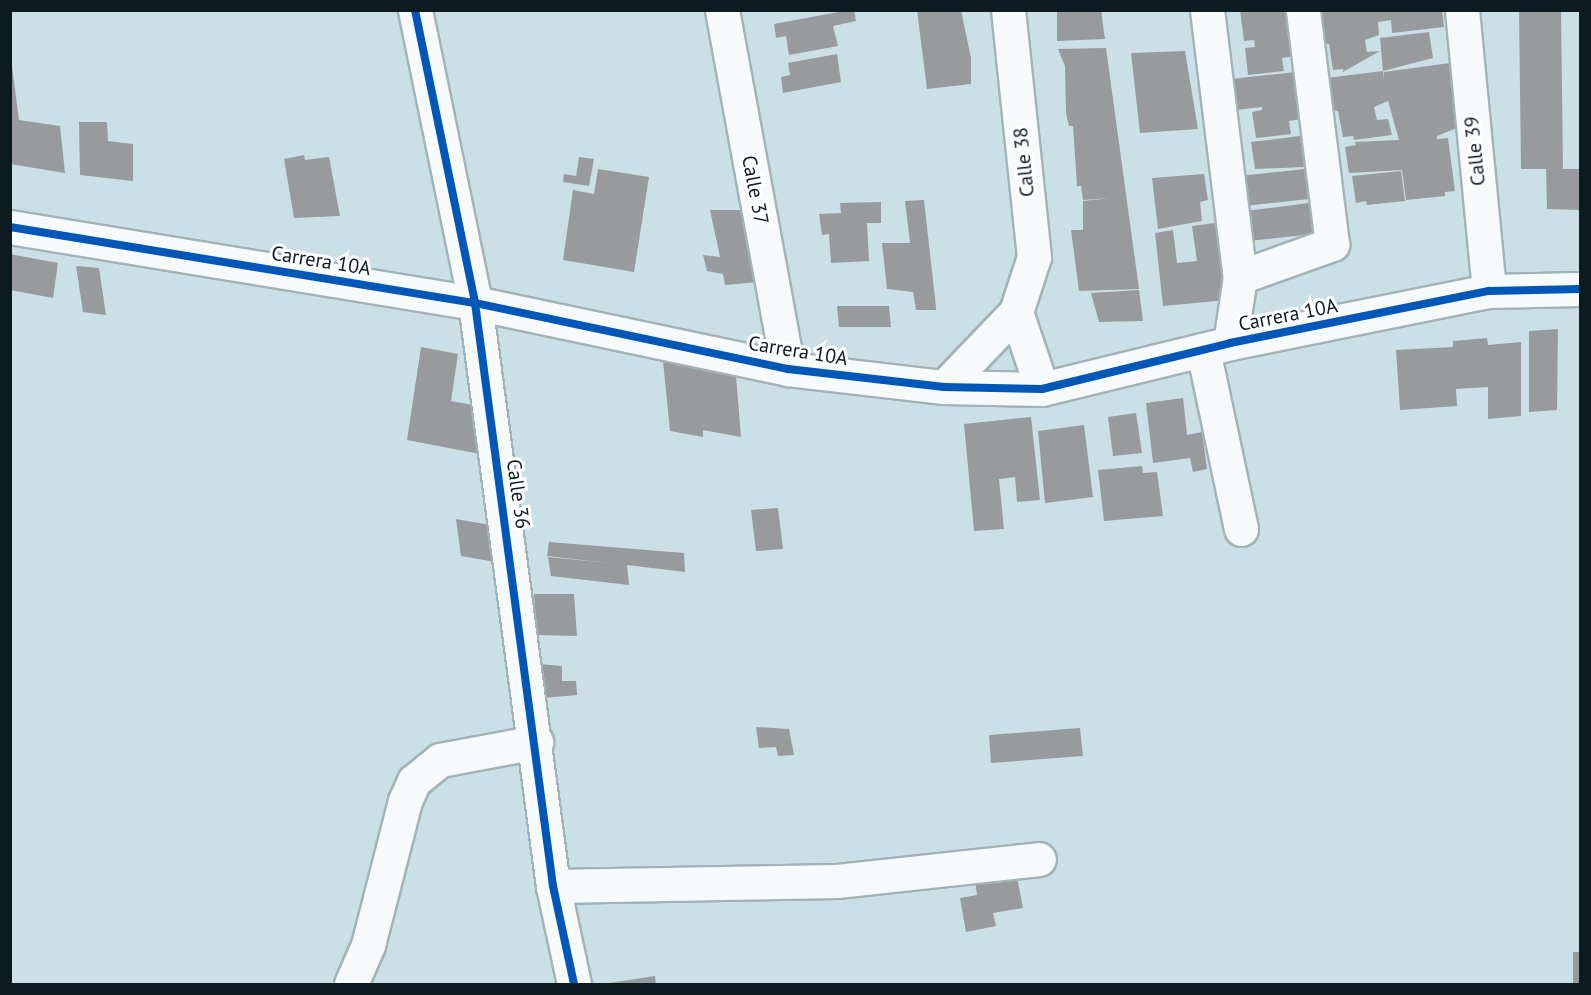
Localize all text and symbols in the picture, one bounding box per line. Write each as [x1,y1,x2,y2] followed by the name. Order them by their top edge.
[1459,115,1491,187] street label: Calle 39
[1008,126,1040,198] street label: Calle 38
[737,153,773,227] street label: Calle 37
[270,241,372,281] street label: Carrera 10A
[1236,294,1340,336] street label: Carrera 10A
[747,331,849,371] street label: Carrera 10A
[501,458,535,530] street label: Calle 36

